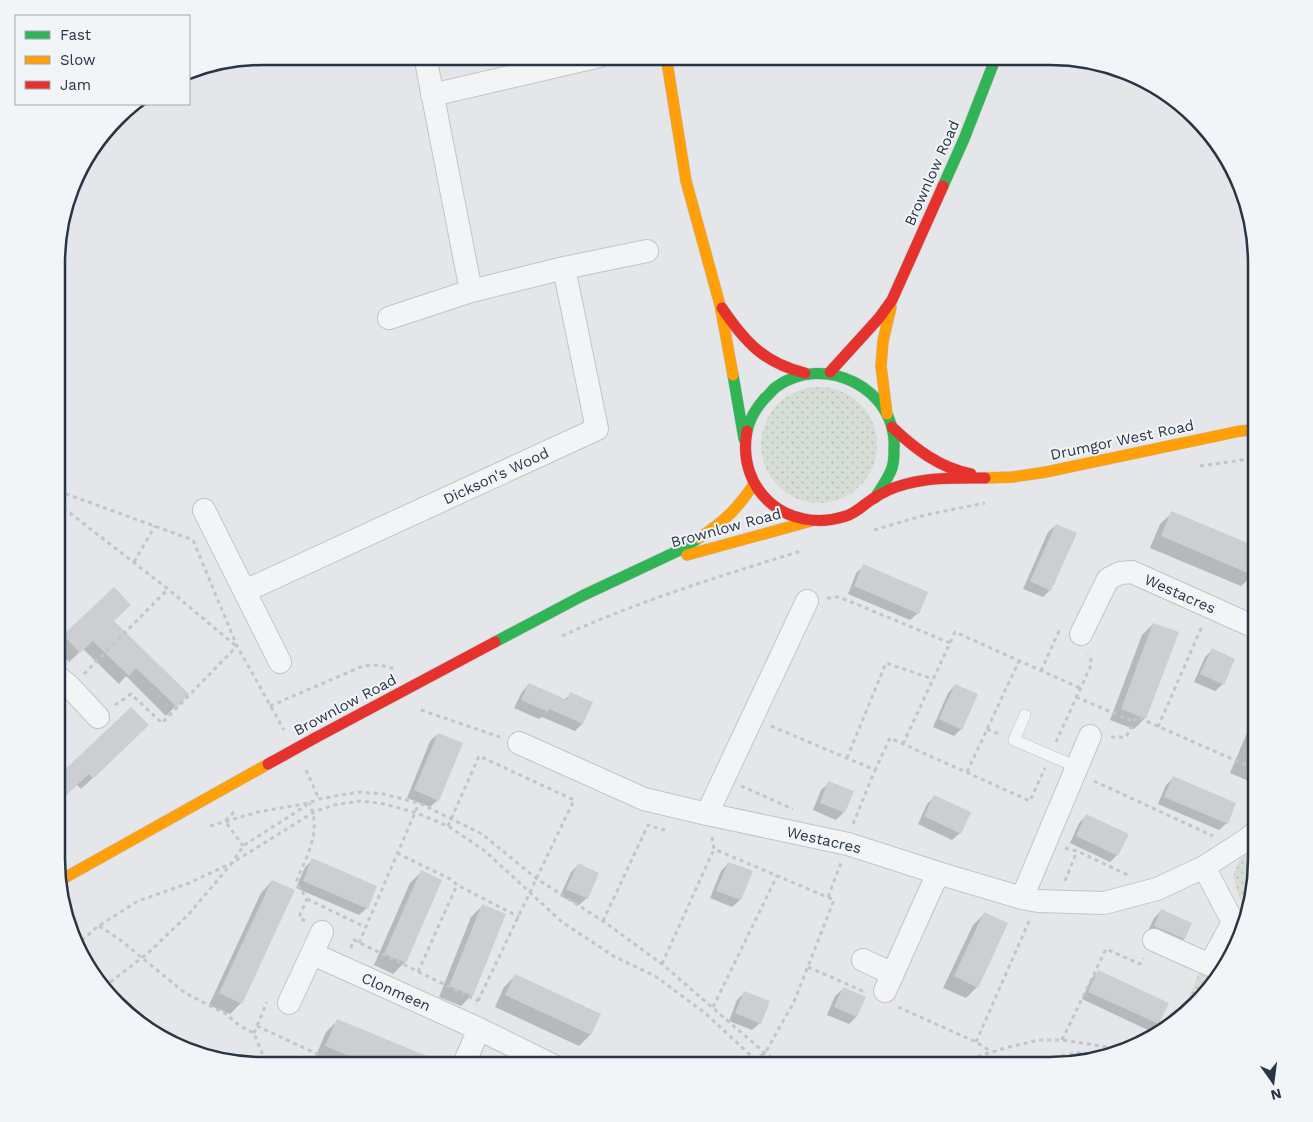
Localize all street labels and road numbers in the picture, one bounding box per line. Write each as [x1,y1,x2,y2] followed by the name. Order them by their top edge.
[901,117,963,229] street label: Brownlow Road
[1049,416,1195,464] street label: Drumgor West Road
[440,444,552,508] street label: Dickson's Wood
[669,505,783,551] street label: Brownlow Road
[1142,570,1218,618] street label: Westacres
[291,670,399,740] street label: Brownlow Road
[785,823,863,857] street label: Westacres
[359,969,433,1015] street label: Clonmeen

